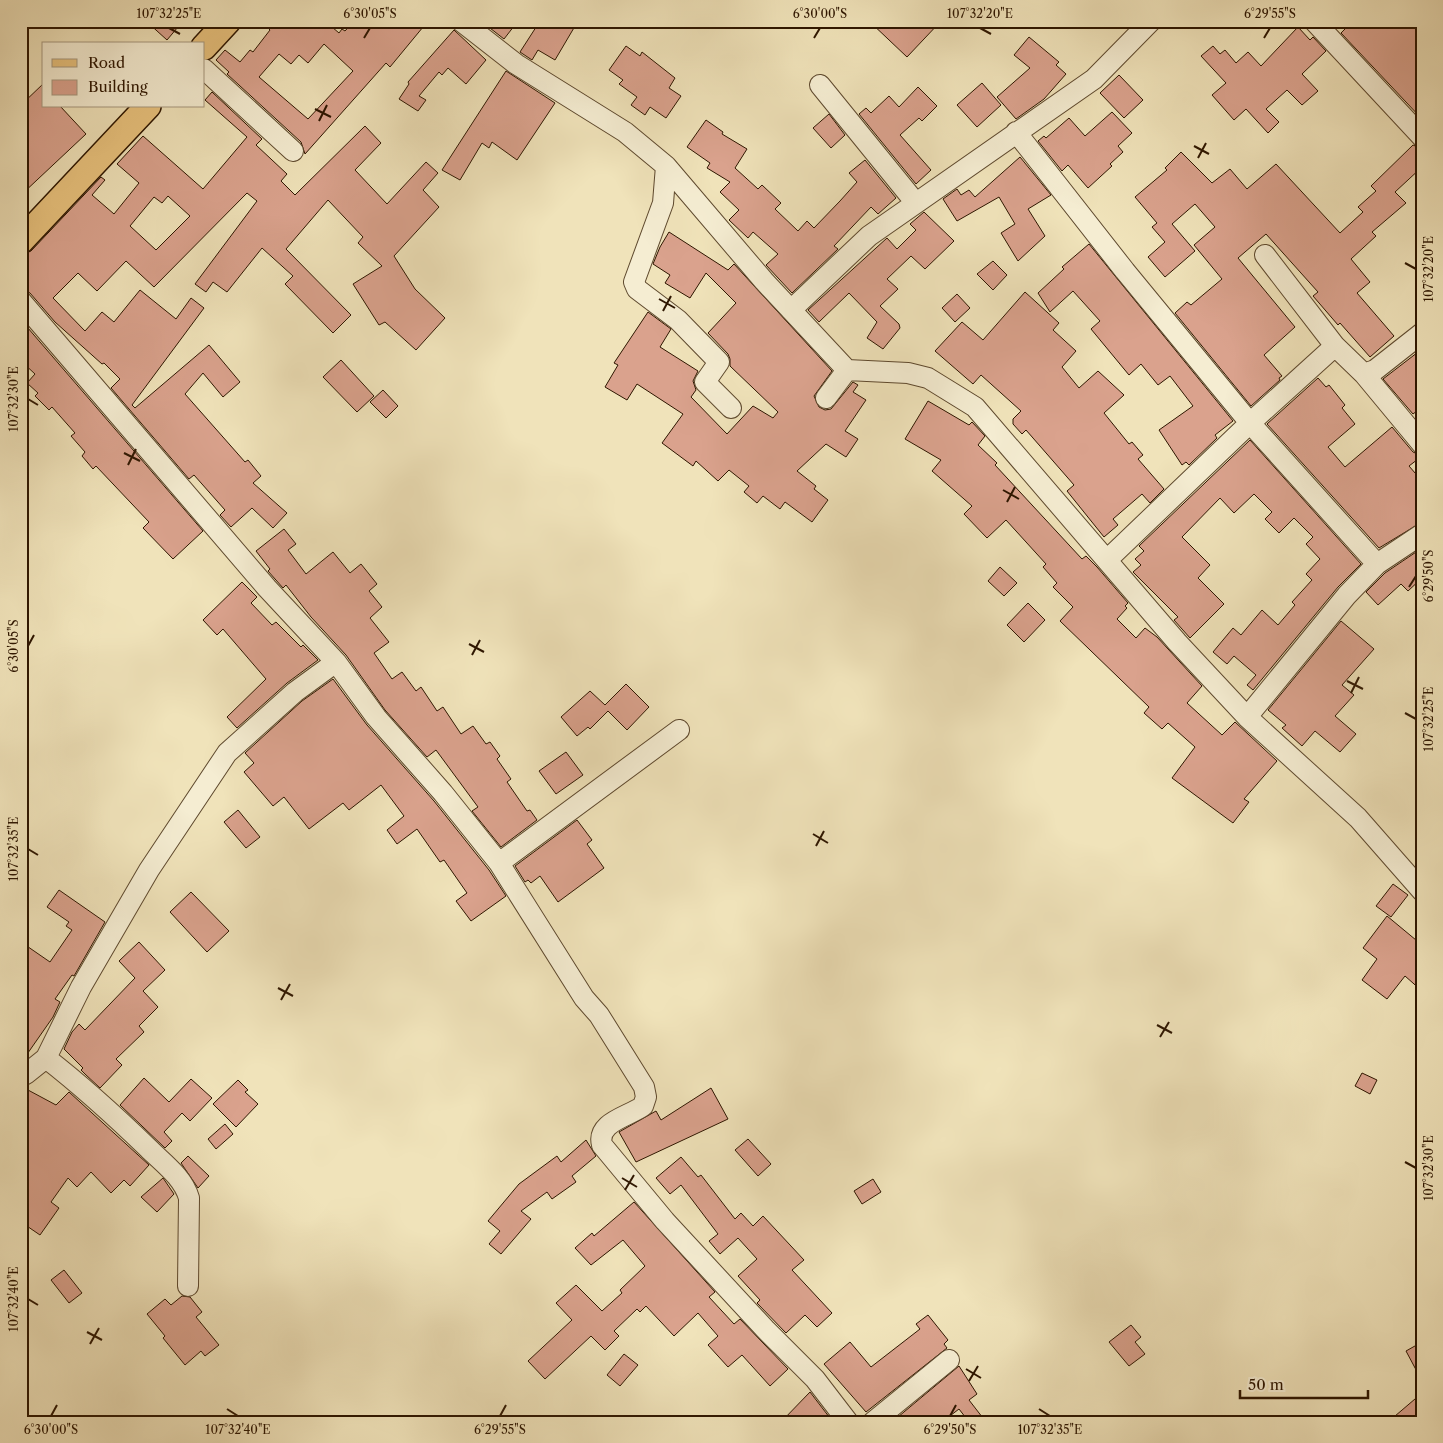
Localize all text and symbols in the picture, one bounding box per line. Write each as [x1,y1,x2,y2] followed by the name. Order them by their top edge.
[137,6,201,21] text: 107°32'25"E
[343,6,397,21] text: 6°30'05"S
[793,6,847,21] text: 6°30'00"S
[947,6,1013,21] text: 107°32'20"E
[1244,6,1296,21] text: 6°29'55"S
[42,42,205,108] legend
[88,53,125,72] text: Road
[88,77,148,96] text: Building
[1421,236,1436,302] text: 107°32'20"E
[6,366,21,432] text: 107°32'30"E
[1421,549,1436,603] text: 6°29'50"S
[6,619,21,673] text: 6°30'05"S
[1421,687,1436,751] text: 107°32'25"E
[6,817,21,881] text: 107°32'35"E
[1421,1135,1436,1201] text: 107°32'30"E
[6,1266,21,1332] text: 107°32'40"E
[1240,1368,1368,1400] scale bar
[1248,1375,1284,1394] text: 50 m
[24,1422,78,1437] text: 6°30'00"S
[205,1422,271,1437] text: 107°32'40"E
[474,1422,526,1437] text: 6°29'55"S
[923,1422,977,1437] text: 6°29'50"S
[1018,1422,1082,1437] text: 107°32'35"E

